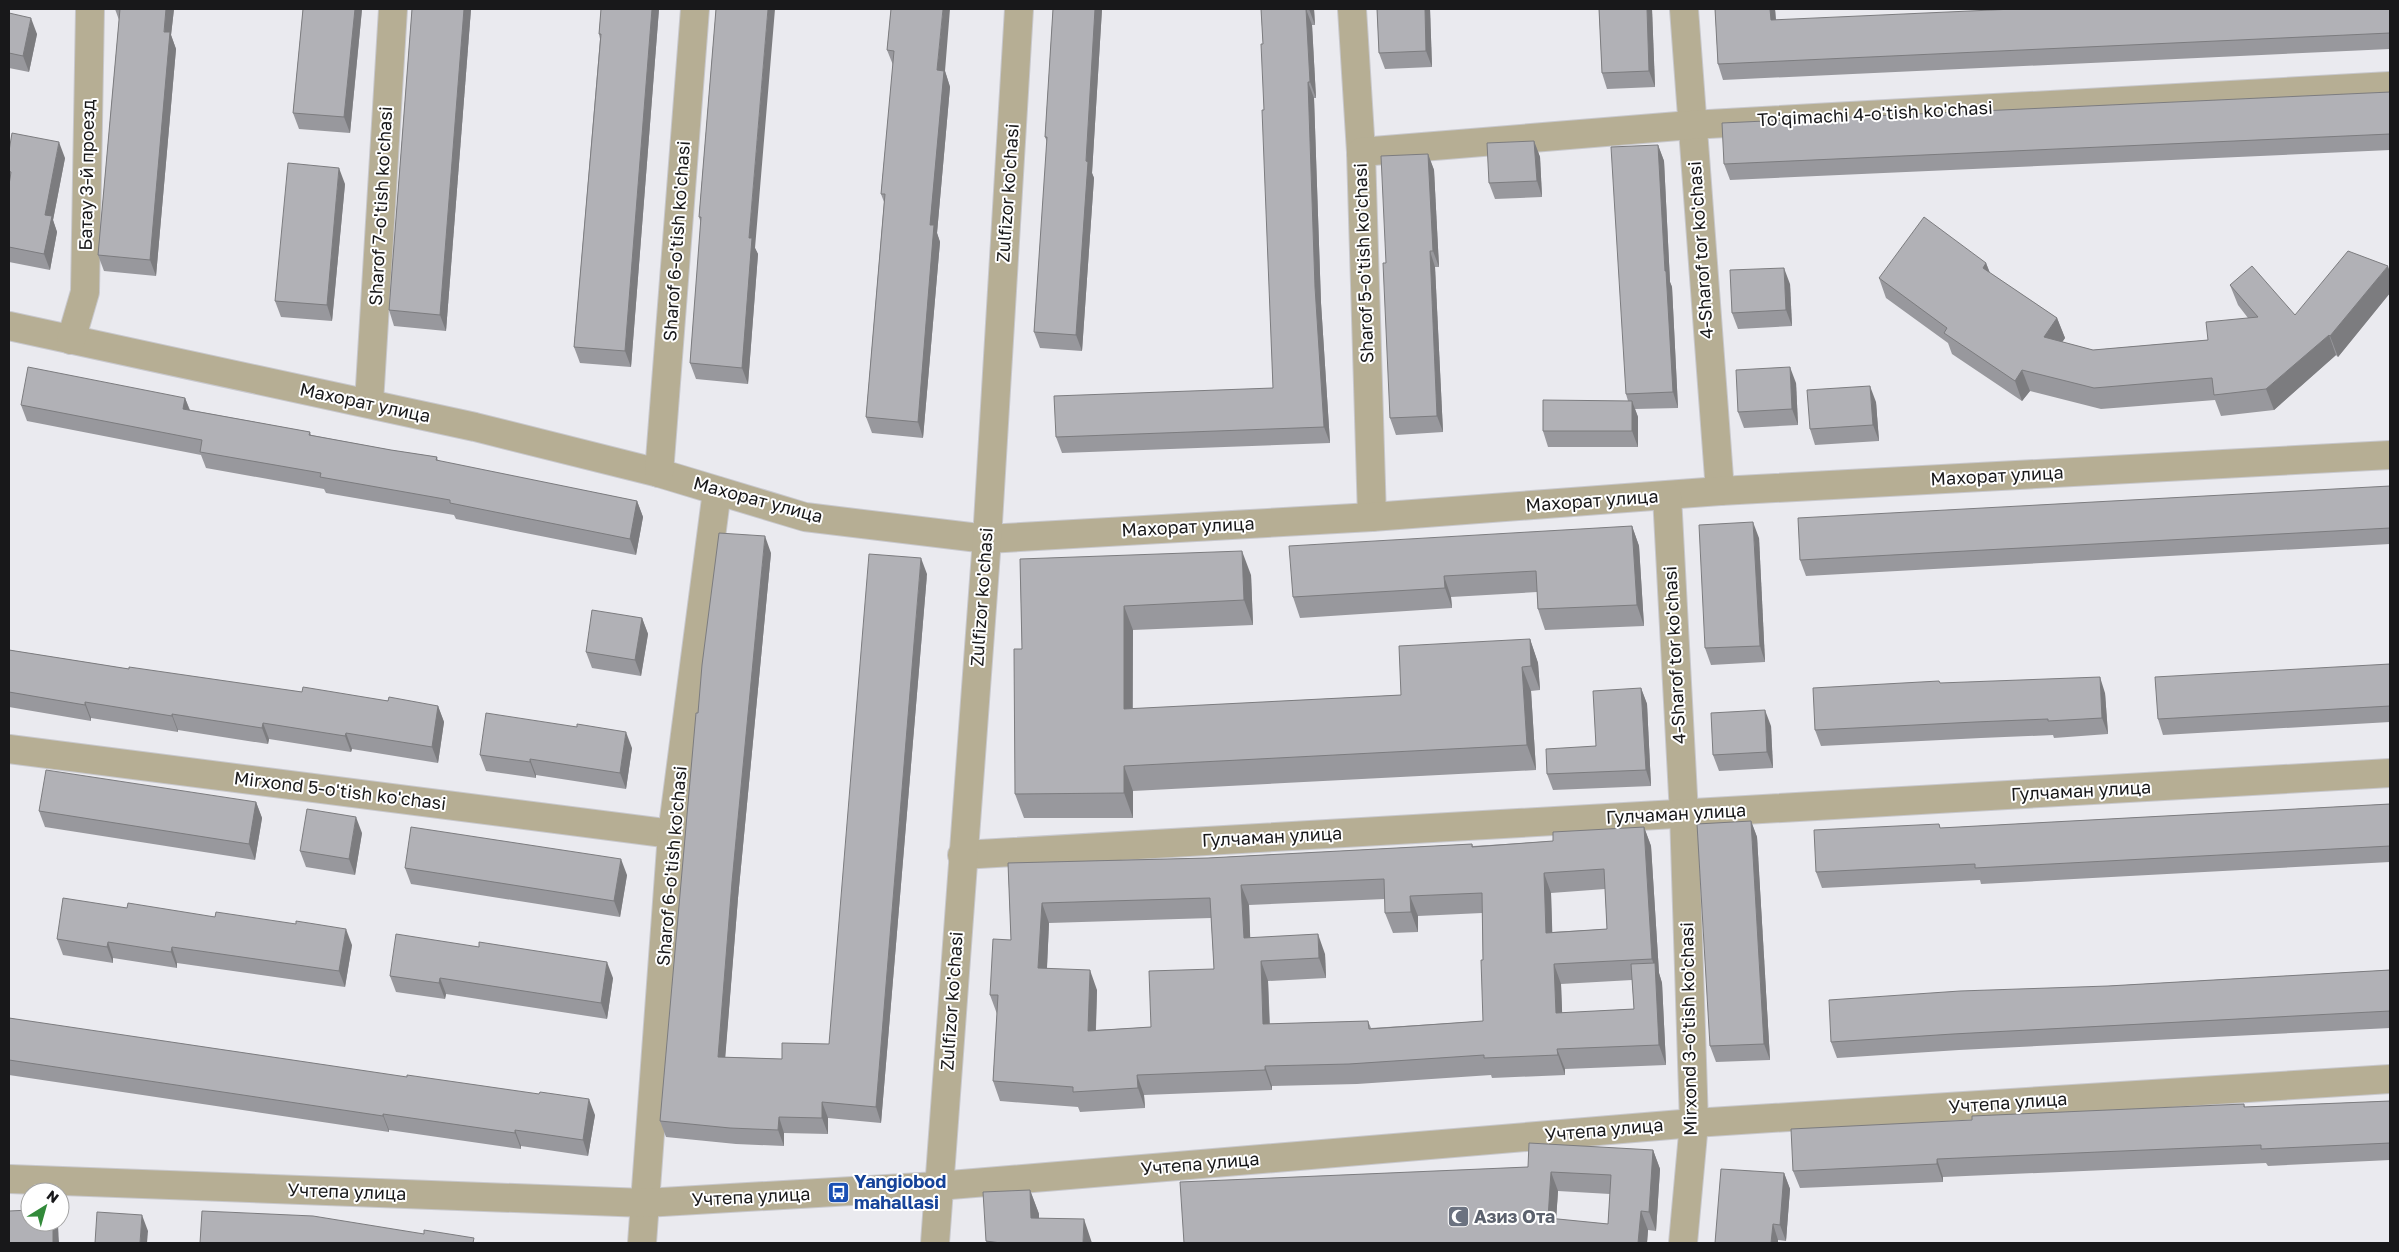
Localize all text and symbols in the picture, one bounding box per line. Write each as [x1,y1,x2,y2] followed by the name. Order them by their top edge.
[1757,96,1993,130] street label: To'qimachi 4-o'tish ko'chasi
[74,99,98,251] street label: Батау 3-й проезд
[364,106,396,306] street label: Sharof 7-o'tish ko'chasi
[991,123,1023,263] street label: Zulfizor ko'chasi
[658,140,694,342] street label: Sharof 6-o'tish ko'chasi
[1683,160,1717,340] street label: 4-Sharof tor ko'chasi
[1349,162,1377,364] street label: Sharof 5-o'tish ko'chasi
[298,377,433,427] street label: Махорат улица
[1930,461,2064,489] street label: Махорат улица
[691,471,825,527] street label: Махорат улица
[1525,484,1659,516] street label: Махорат улица
[1121,512,1255,540] street label: Махорат улица
[965,527,997,667] street label: Zulfizor ko'chasi
[1658,565,1690,745] street label: 4-Sharof tor ko'chasi
[651,765,691,967] street label: Sharof 6-o'tish ko'chasi
[233,766,447,814] street label: Mirxond 5-o'tish ko'chasi
[2010,775,2152,805] street label: Гулчаман улица
[1605,798,1747,828] street label: Гулчаман улица
[1201,821,1343,851] street label: Гулчаман улица
[1675,922,1701,1136] street label: Mirxond 3-o'tish ko'chasi
[935,931,967,1071] street label: Zulfizor ko'chasi
[1948,1087,2068,1117] street label: Учтепа улица
[1544,1113,1664,1145] street label: Учтепа улица
[1140,1147,1260,1179] street label: Учтепа улица
[854,1170,946,1213] place label: Yangiobod mahallasi
[287,1178,407,1204] street label: Учтепа улица
[826,1180,850,1204] bus stop icon: Yangiobod mahallasi
[20,1182,70,1232] north arrow
[691,1182,811,1210] street label: Учтепа улица
[44,1186,62,1206] text: N
[1446,1205,1470,1229] mosque icon: Азиз Ота
[1474,1205,1555,1227] place label: Азиз Ота

